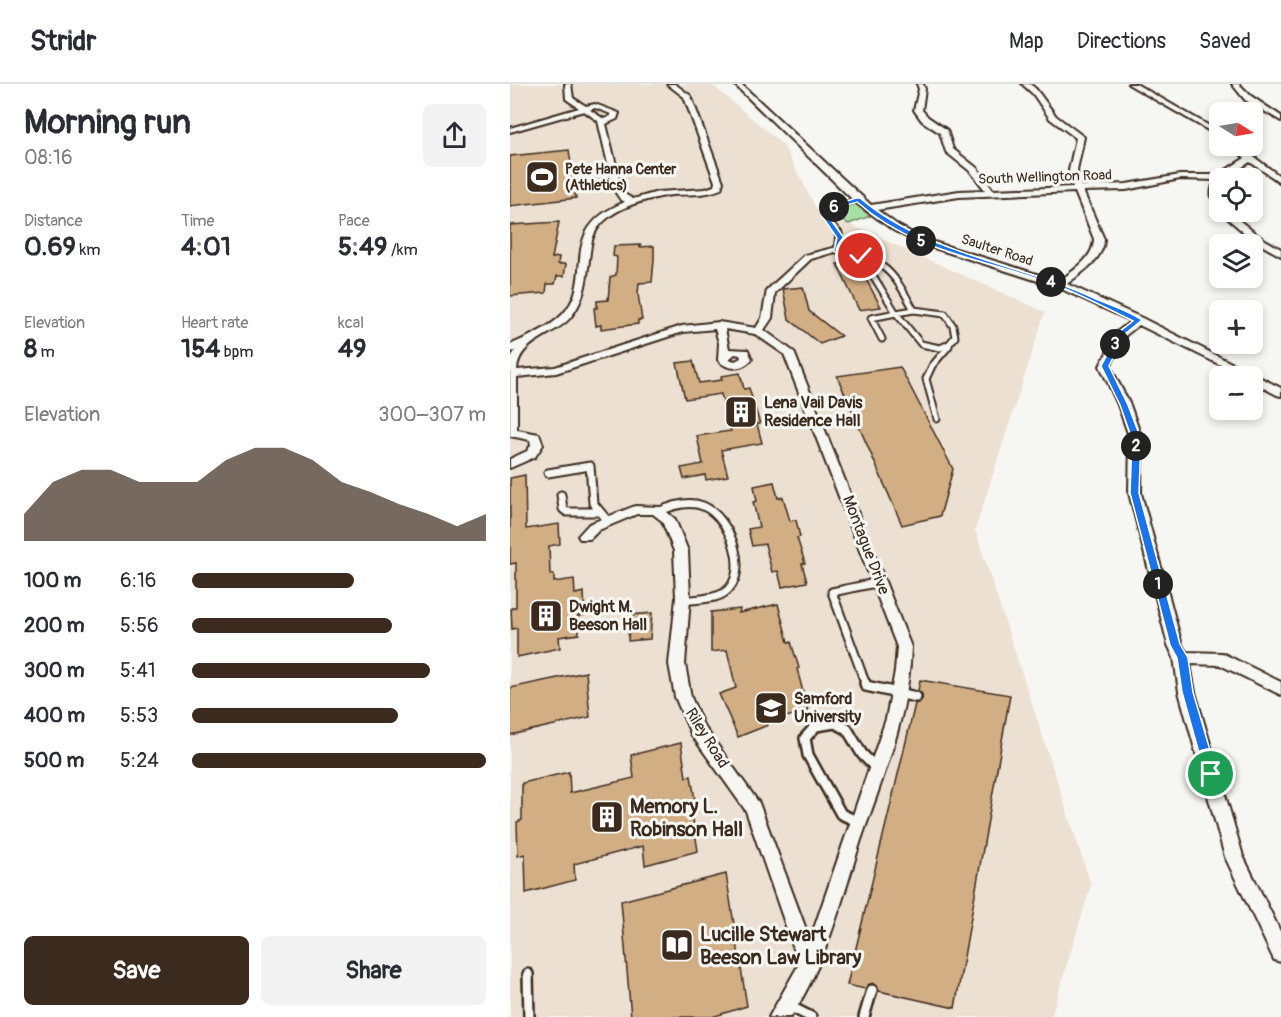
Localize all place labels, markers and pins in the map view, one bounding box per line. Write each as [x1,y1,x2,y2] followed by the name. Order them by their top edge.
[524,159,560,195] sports icon: Pete Hanna Center (Athletics)
[565,161,677,194] place label: Pete Hanna Center (Athletics)
[819,192,849,222] pin: 6
[906,226,936,256] pin: 5
[835,230,886,281] pin
[1036,267,1066,297] pin: 4
[1100,329,1130,359] pin: 3
[764,393,863,431] place label: Lena Vail Davis Residence Hall
[723,394,759,430] building icon: Lena Vail Davis Residence Hall
[1121,431,1151,461] pin: 2
[1143,569,1173,599] pin: 1
[569,597,647,635] place label: Dwight M. Beeson Hall
[528,598,564,634] building icon: Dwight M. Beeson Hall
[794,689,861,727] place label: Samford University
[753,690,789,726] school or university icon: Samford University
[1185,748,1236,799] pin
[630,794,743,842] place label: Memory L. Robinson Hall
[589,799,625,835] building icon: Memory L. Robinson Hall
[700,922,862,970] place label: Lucille Stewart Beeson Law Library
[659,927,695,963] library icon: Lucille Stewart Beeson Law Library

